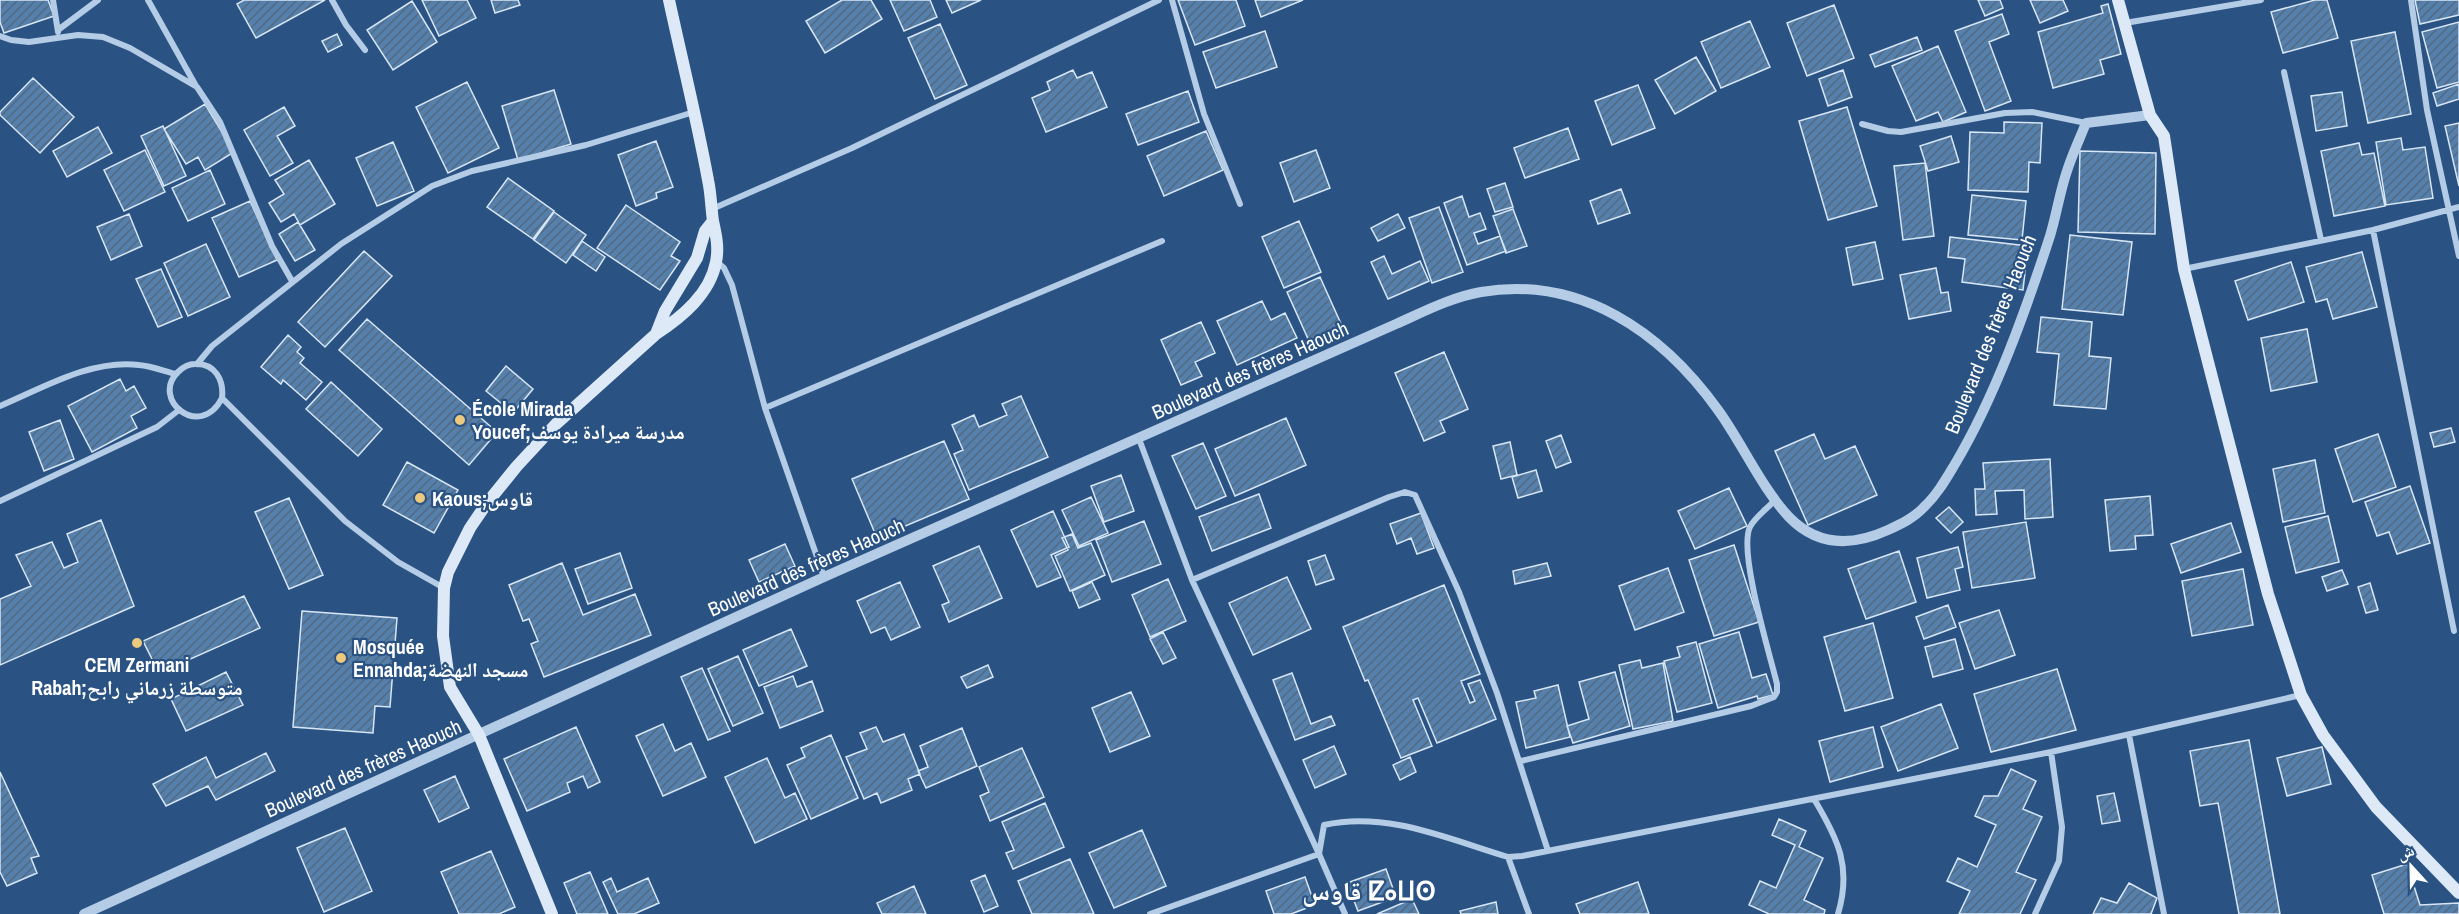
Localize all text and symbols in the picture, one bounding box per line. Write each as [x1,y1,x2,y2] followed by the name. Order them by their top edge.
[1938,230,2042,438] street label: Boulevard des frères Haouch
[1147,314,1353,426] street label: Boulevard des frères Haouch
[472,395,685,445] place label: École Mirada Youcef;مدرسة ميرادة يوسف
[453,413,467,427] marker: École Mirada Youcef;مدرسة ميرادة يوسف
[432,485,533,512] place label: Kaous;قاوس
[413,491,427,505] marker: Kaous;قاوس
[703,511,909,623] street label: Boulevard des frères Haouch
[353,633,529,683] place label: Mosquée Ennahda;مسجد النهضة
[130,636,144,650] marker: CEM Zermani Rabah;متوسطة زرماني رابح
[31,651,243,703] place label: CEM Zermani Rabah;متوسطة زرماني رابح
[334,651,348,665] marker: Mosquée Ennahda;مسجد النهضة
[260,712,466,824] street label: Boulevard des frères Haouch
[2381,836,2441,896] north arrow
[2393,839,2417,865] text: ش
[1302,873,1436,908] district label: قاوس ⵇⴰⵡⵙ

